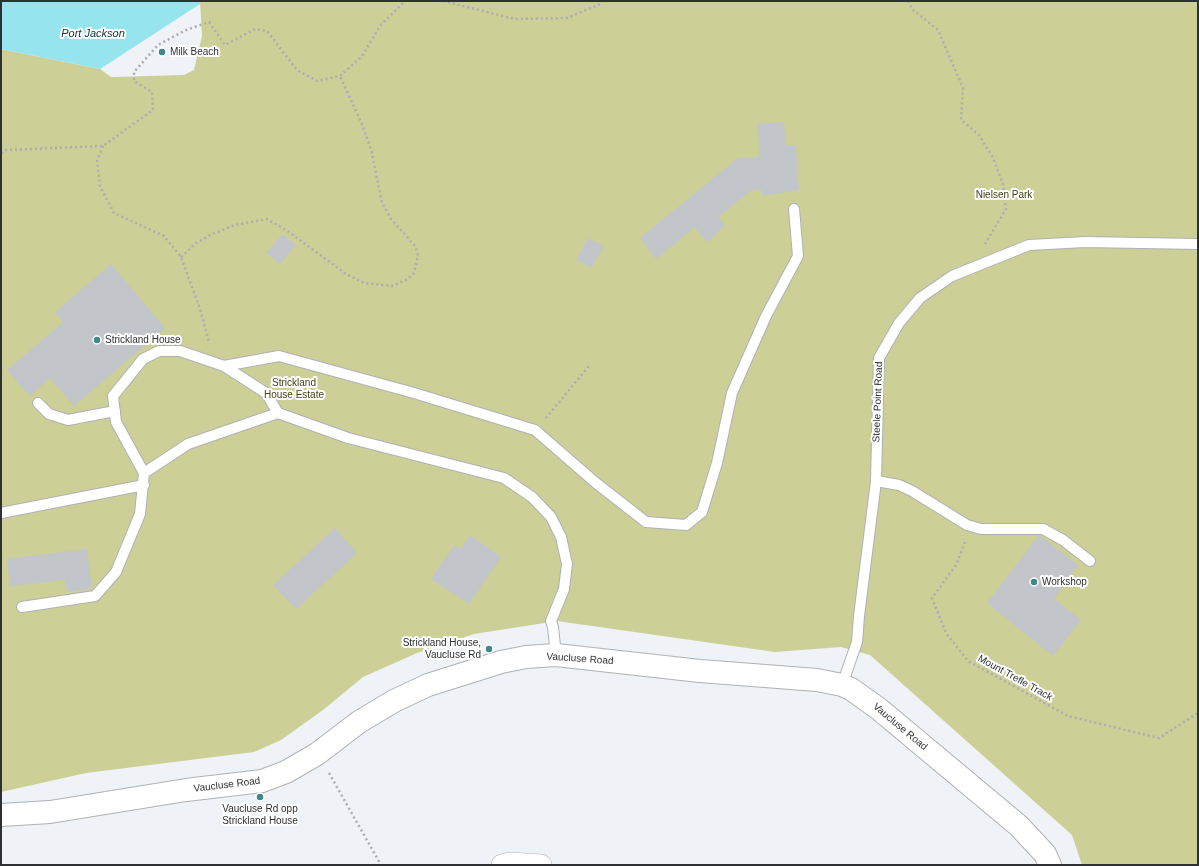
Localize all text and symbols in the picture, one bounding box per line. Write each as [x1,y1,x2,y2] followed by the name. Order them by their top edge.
[61,27,125,41] water label: Port Jackson
[170,46,219,58] place label: Milk Beach
[157,47,167,57] marker: Milk Beach
[976,189,1032,201] park label: Nielsen Park
[105,334,181,346] place label: Strickland House
[92,335,102,345] marker: Strickland House
[871,362,885,442] street label: Steele Point Road
[264,377,324,400] park label: Strickland House Estate
[1042,576,1087,588] place label: Workshop
[1029,577,1039,587] marker: Workshop
[403,637,481,660] place label: Strickland House, Vaucluse Rd
[484,644,494,654] marker: Strickland House, Vaucluse Rd
[546,651,614,667] street label: Vaucluse Road
[976,653,1054,703] street label: Mount Trefle Track
[870,701,930,753] street label: Vaucluse Road
[193,775,261,795] street label: Vaucluse Road
[255,792,265,802] marker: Vaucluse Rd opp Strickland House
[222,803,298,826] place label: Vaucluse Rd opp Strickland House

